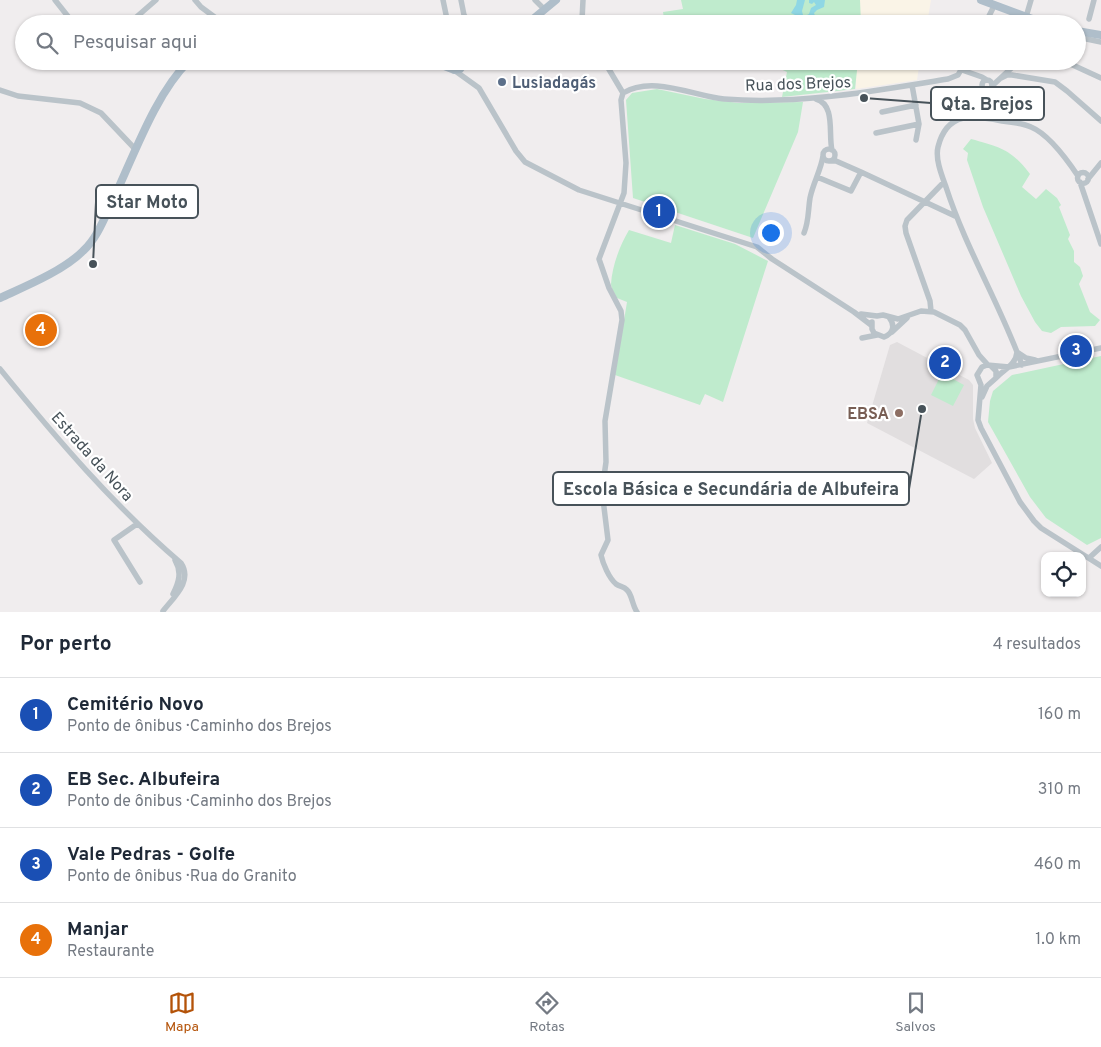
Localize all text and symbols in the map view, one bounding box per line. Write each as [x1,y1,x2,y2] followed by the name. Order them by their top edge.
[15,15,1086,70] search box
[33,29,61,57] icon: search
[73,31,197,55] text: Pesquisar aqui
[745,73,851,97] street label: Rua dos Brejos
[512,74,596,94] place label: Lusiadagás
[496,76,508,88] marker: Lusiadagás
[931,87,1044,120] callout: Qta. Brejos
[941,94,1033,117] text: Qta. Brejos
[96,185,198,218] callout: Star Moto
[106,192,188,215] text: Star Moto
[643,193,675,231] pin: 1
[758,220,784,246] your location
[25,311,57,349] pin: 4
[1060,332,1092,370] pin: 3
[929,344,961,382] pin: 2
[847,405,889,425] place label: EBSA
[893,407,905,419] marker: EBSA
[46,408,137,506] street label: Estrada da Nora
[553,472,909,505] callout: Escola Básica e Secundária de Albufeira
[563,479,899,502] text: Escola Básica e Secundária de Albufeira
[1041,552,1086,597] map controls
[1041,552,1086,597] button: locate
[20,631,112,658] text: Por perto
[993,635,1081,655] text: 4 resultados
[67,693,204,717] text: Cemitério Novo
[33,705,39,725] text: 1
[1038,705,1081,725] text: 160 m
[67,717,332,737] text: Ponto de ônibus · Caminho dos Brejos
[67,768,220,792] text: EB Sec. Albufeira
[31,780,41,800] text: 2
[1038,780,1081,800] text: 310 m
[67,792,332,812] text: Ponto de ônibus · Caminho dos Brejos
[67,843,235,867] text: Vale Pedras - Golfe
[31,855,41,875] text: 3
[1034,855,1081,875] text: 460 m
[67,867,297,887] text: Ponto de ônibus · Rua do Granito
[67,918,128,942] text: Manjar
[31,930,41,950] text: 4
[1035,930,1081,950] text: 1.0 km
[67,942,154,962] text: Restaurante
[165,989,199,1036] tab: Mapa
[529,989,565,1036] tab: Rotas
[895,989,936,1036] tab: Salvos

